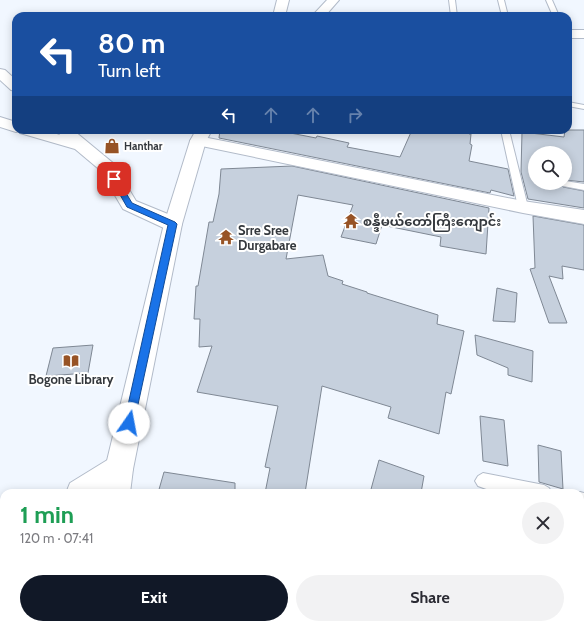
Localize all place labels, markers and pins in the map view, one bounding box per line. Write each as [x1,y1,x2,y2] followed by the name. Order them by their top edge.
[103,137,121,155] shop icon: Hanthar
[124,139,163,153] place label: Hanthar
[97,162,131,196] pin
[342,212,360,230] temple icon: စန္ဒီမယ်တော်ကြီးကျောင်း
[363,212,501,233] place label: စန္ဒီမယ်တော်ကြီးကျောင်း
[238,222,297,253] place label: Srre Sree Durgabare
[217,228,235,246] temple icon: Srre Sree Durgabare
[62,352,80,370] library icon: Bogone Library
[28,371,114,387] place label: Bogone Library

